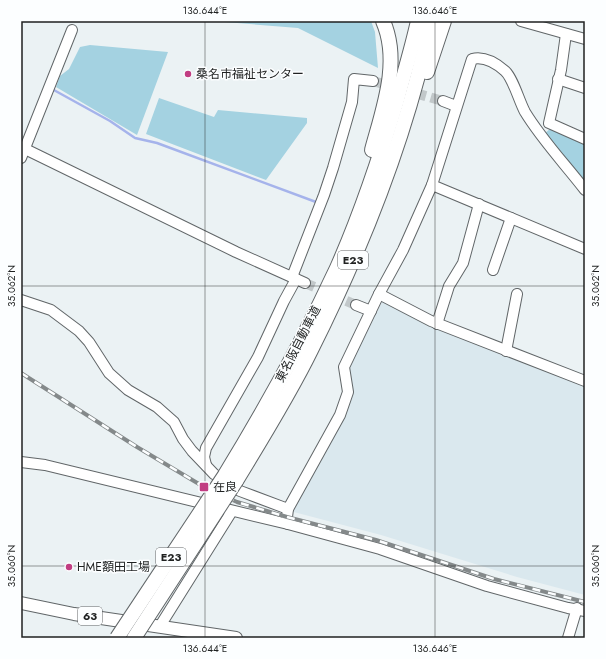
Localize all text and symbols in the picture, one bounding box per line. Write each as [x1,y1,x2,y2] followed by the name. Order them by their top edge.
[183,3,227,18] text: 136.644°E
[413,3,457,18] text: 136.646°E
[196,65,304,83] place label: 桑名市福祉センター
[183,69,193,79] marker: 桑名市福祉センター
[338,251,368,269] road number: E23
[4,265,19,307] text: 35.062°N
[588,265,603,307] text: 35.062°N
[271,302,325,386] street label: 東名阪自動車道
[213,478,237,496] place label: 在良
[198,481,210,493] marker: 在良
[4,545,19,587] text: 35.060°N
[588,545,603,587] text: 35.060°N
[156,548,186,566] road number: E23
[77,558,150,576] place label: HME額田工場
[64,562,74,572] marker: HME額田工場
[78,607,102,625] road number: 63
[183,641,227,656] text: 136.644°E
[413,641,457,656] text: 136.646°E

